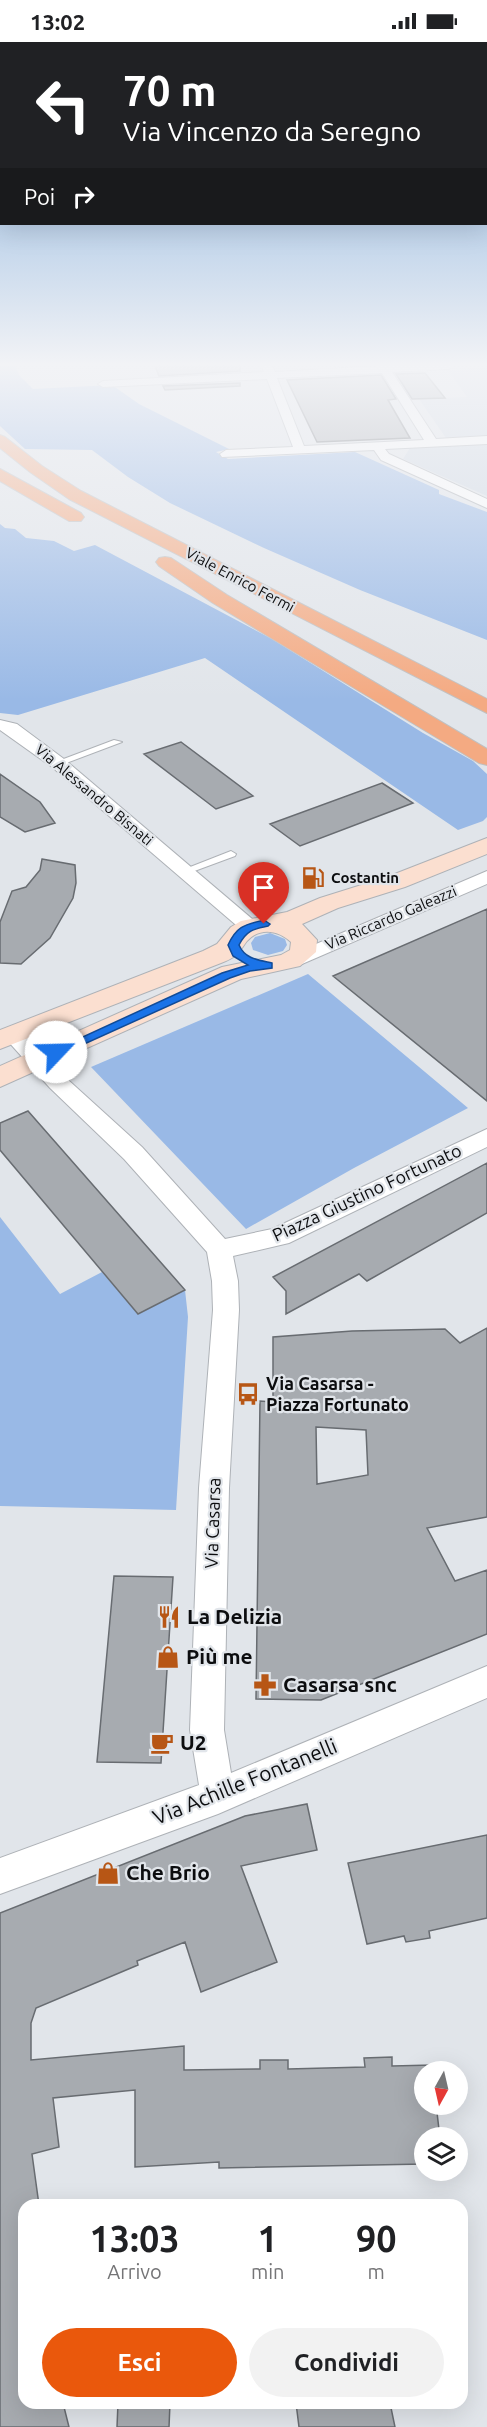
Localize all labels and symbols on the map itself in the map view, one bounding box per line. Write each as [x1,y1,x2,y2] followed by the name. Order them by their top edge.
[183,544,298,615] street label: Viale Enrico Fermi
[32,740,157,849] street label: Via Alessandro Bisnati
[238,862,289,924] pin
[300,865,326,891] fuel station icon: Costantin
[331,869,399,886] place label: Costantin
[323,882,459,953] street label: Via Riccardo Galeazzi
[24,1020,88,1084] position arrow
[269,1139,464,1245] street label: Piazza Giustino Fortunato
[266,1373,409,1414] place label: Via Casarsa - Piazza Fortunato
[235,1381,261,1407] bus stop icon: Via Casarsa - Piazza Fortunato
[200,1477,224,1569] street label: Via Casarsa
[156,1604,182,1630] restaurant icon: La Delizia
[187,1604,282,1628] place label: La Delizia
[155,1644,181,1670] shop icon: Più me
[186,1644,253,1668] place label: Più me
[252,1672,278,1698] pharmacy icon: Casarsa snc
[283,1672,397,1696] place label: Casarsa snc
[149,1730,175,1756] cafe icon: U2
[180,1730,207,1754] place label: U2
[149,1733,340,1829] street label: Via Achille Fontanelli
[95,1860,121,1886] shop icon: Che Brio
[126,1860,210,1884] place label: Che Brio
[414,2061,468,2115] north arrow

